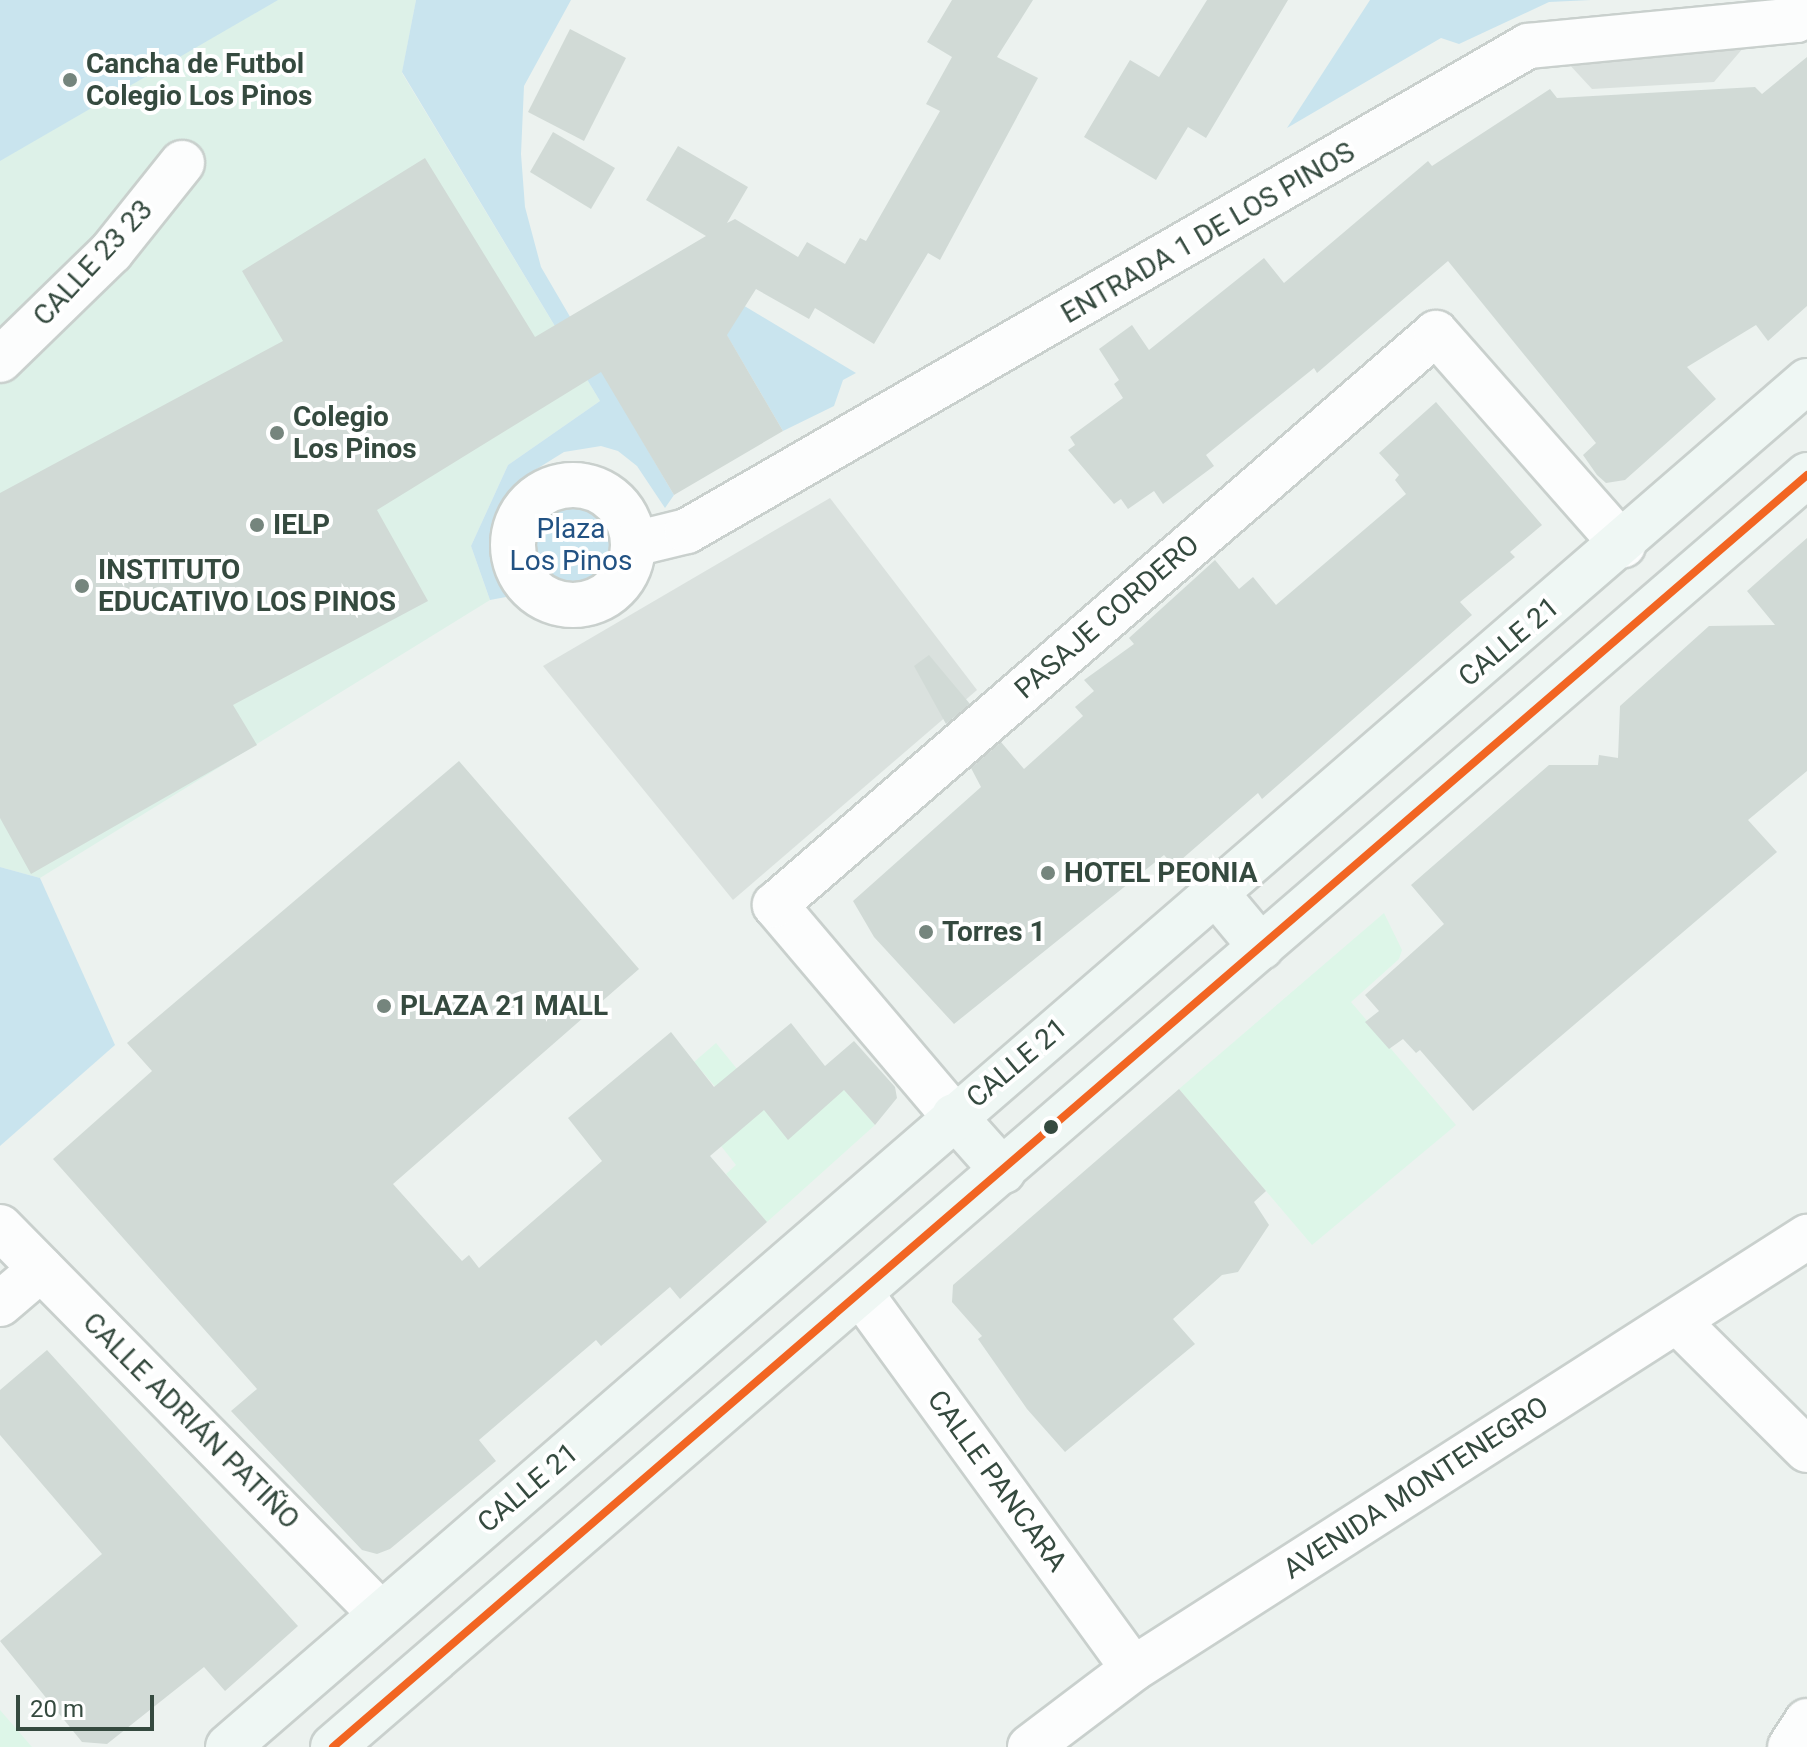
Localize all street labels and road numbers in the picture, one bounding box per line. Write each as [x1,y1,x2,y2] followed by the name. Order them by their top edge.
[1055,135,1361,331] street label: ENTRADA 1 DE LOS PINOS
[26,193,160,333] street label: CALLE 23 23
[1008,528,1206,706] street label: PASAJE CORDERO
[1452,590,1566,694] street label: CALLE 21
[960,1011,1074,1115] street label: CALLE 21
[76,1306,306,1536] street label: CALLE ADRIÁN PATIÑO
[920,1384,1074,1578] street label: CALLE PANCARA
[1277,1390,1555,1586] street label: AVENIDA MONTENEGRO
[471,1436,585,1540] street label: CALLE 21

